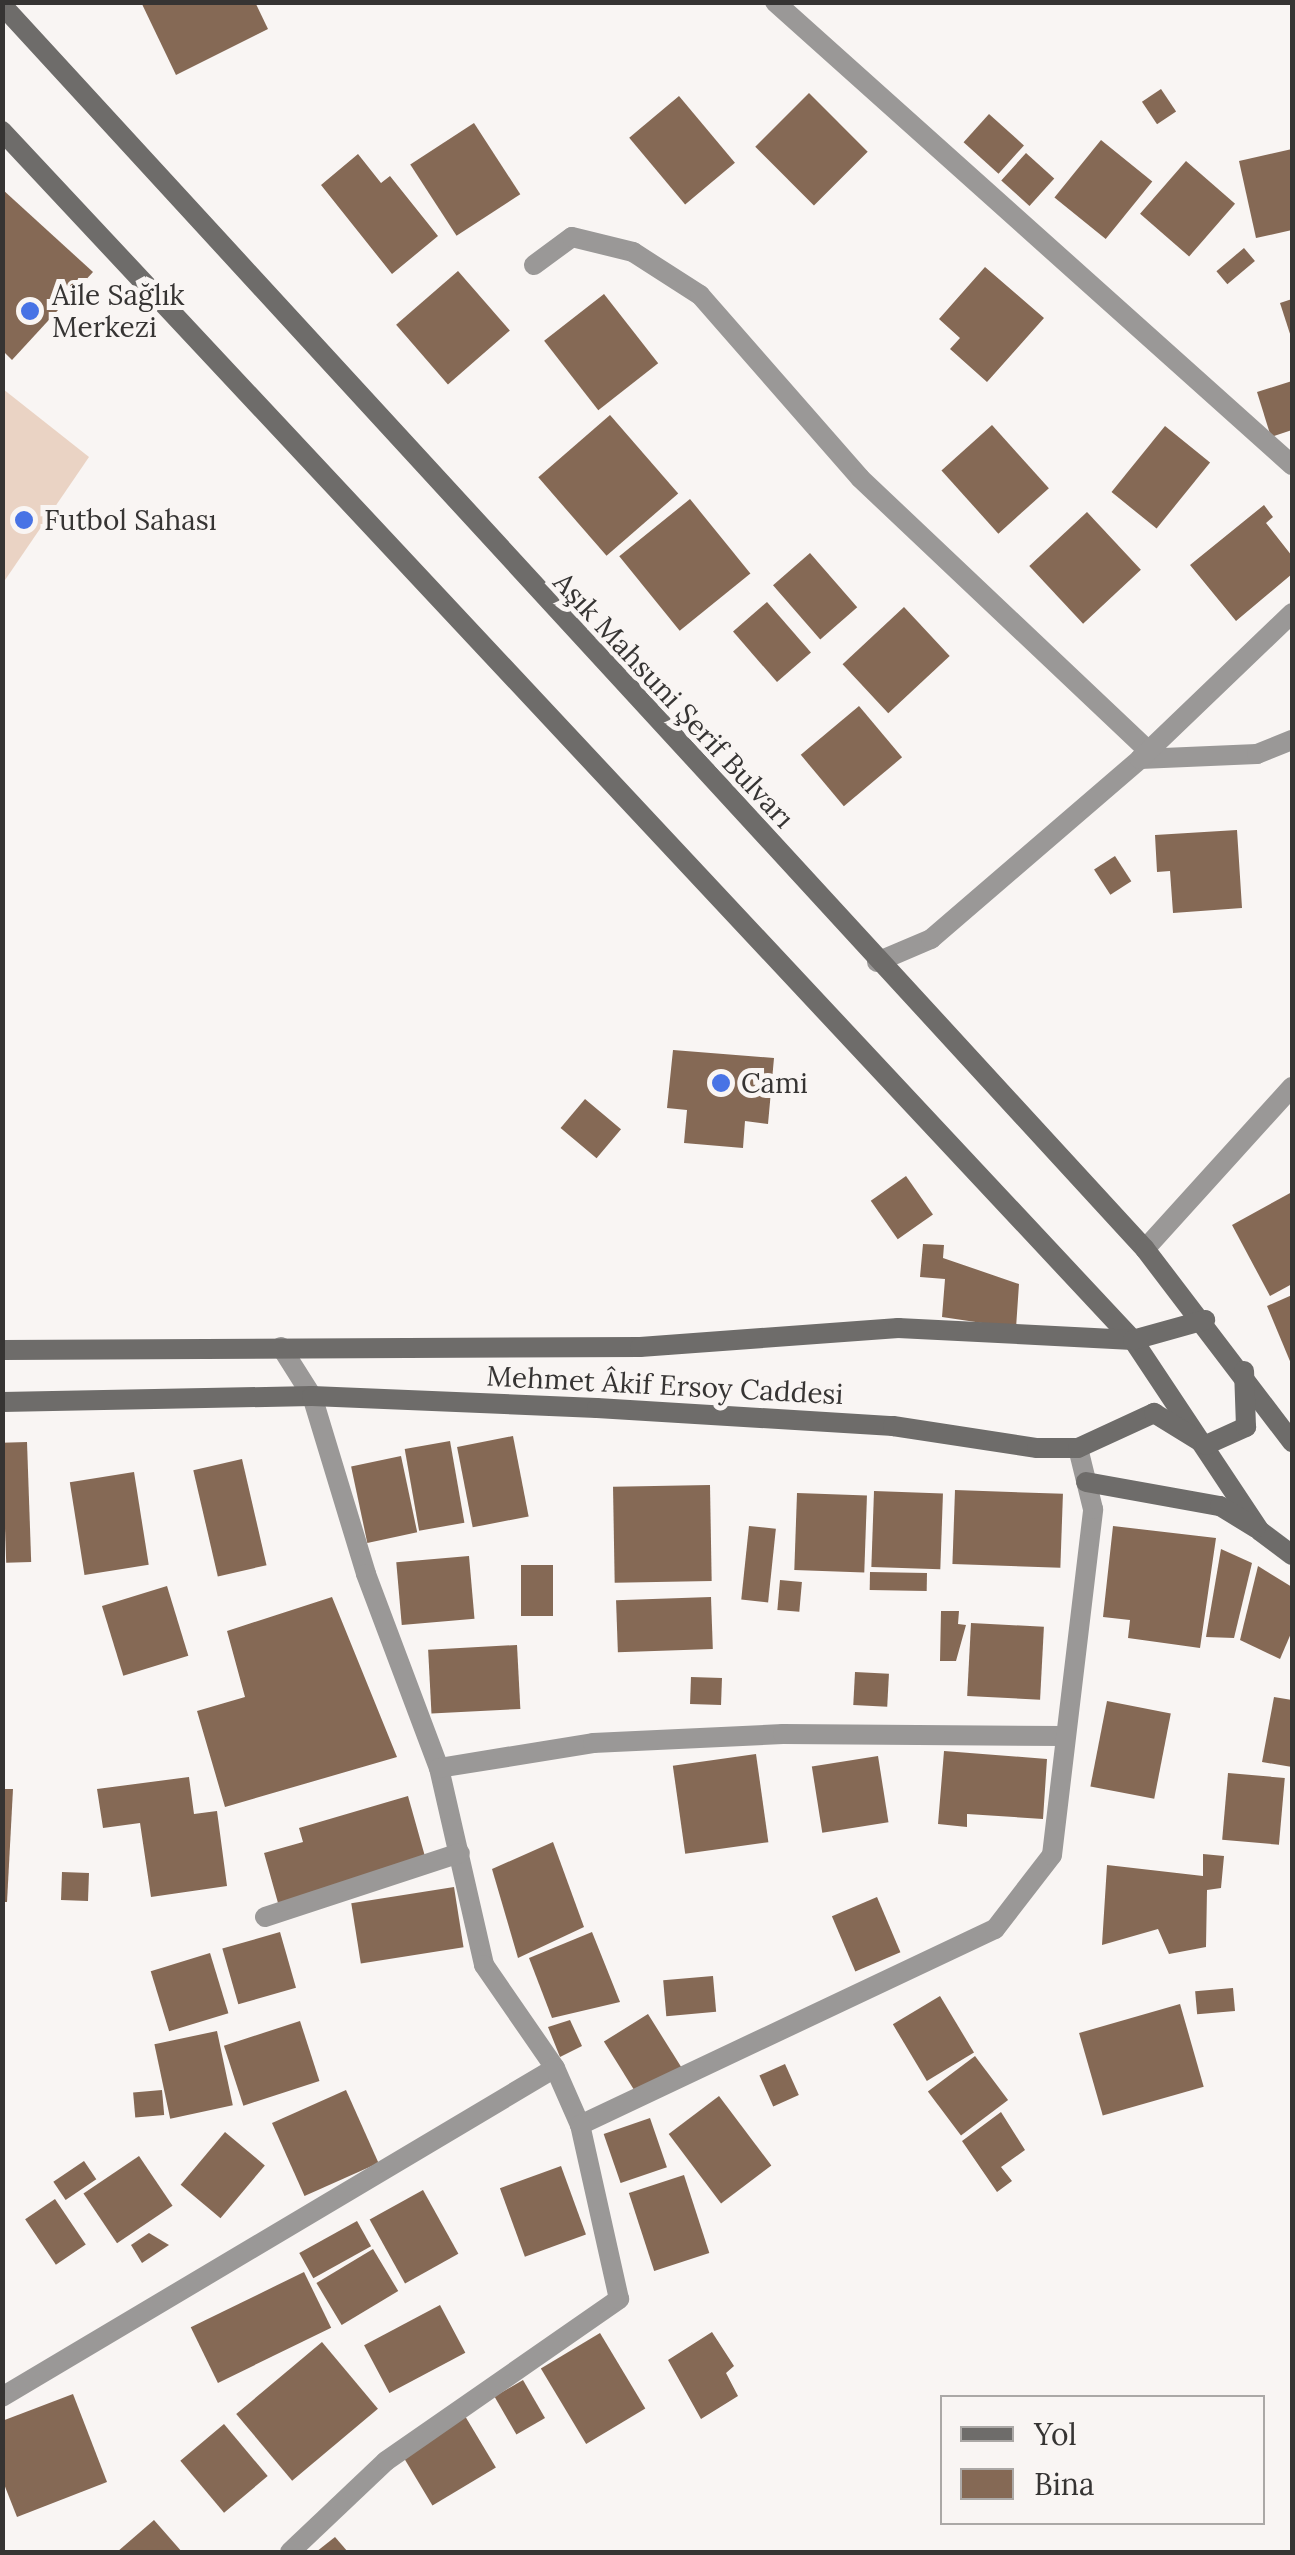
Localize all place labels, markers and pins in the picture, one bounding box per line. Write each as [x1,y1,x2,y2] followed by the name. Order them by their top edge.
[52,278,185,344] place label: Aile Sağlık Merkezi
[17,298,43,324] marker: Aile Sağlık Merkezi
[44,503,217,537] place label: Futbol Sahası
[13,509,35,531] marker: Futbol Sahası
[741,1066,808,1100] place label: Cami
[710,1072,732,1094] marker: Cami

